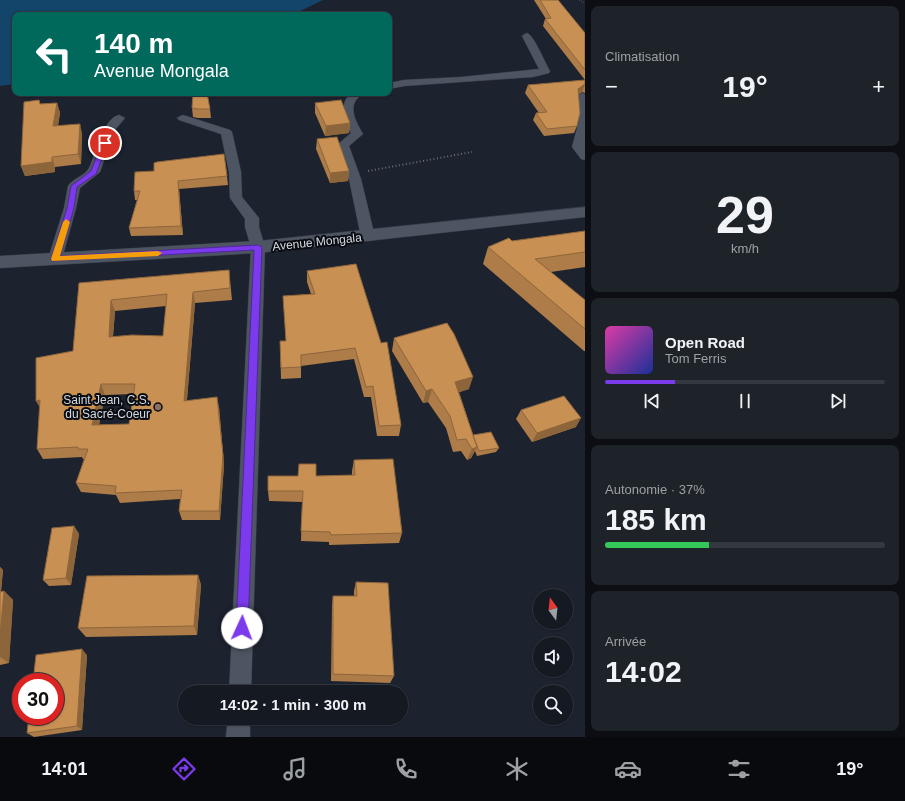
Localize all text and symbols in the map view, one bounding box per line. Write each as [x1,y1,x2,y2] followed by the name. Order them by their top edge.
[28,28,80,80] icon: left
[94,28,173,59] text: 140 m
[605,49,679,64] text: Climatisation
[94,61,229,81] text: Avenue Mongala
[722,70,768,103] text: 19°
[605,74,618,99] text: −
[872,74,885,99] text: +
[88,126,122,160] pin
[94,132,116,154] icon: arrive
[716,186,774,244] text: 29
[272,230,363,254] street label: Avenue Mongala
[731,241,759,256] text: km/h
[665,334,745,351] text: Open Road
[665,351,726,366] text: Tom Ferris
[641,390,663,412] icon: previous
[734,390,756,412] icon: pause
[827,390,849,412] icon: next
[63,393,150,421] place label: Saint Jean, C.S. du Sacré-Coeur
[153,402,163,412] marker: Saint Jean, C.S. du Sacré-Coeur
[605,482,705,497] text: Autonomie · 37%
[605,503,707,536] text: 185 km
[533,589,573,629] north arrow
[533,589,573,725] map controls
[221,607,263,649] position arrow
[605,634,646,649] text: Arrivée
[533,637,573,677] button: sound
[605,655,682,688] text: 14:02
[12,673,64,725] speed limit sign: 30
[533,685,573,725] button: search
[220,696,366,713] text: 14:02 · 1 min · 300 m
[170,755,198,783] icon: directions
[281,755,309,783] icon: music
[392,755,420,783] icon: phone
[503,755,531,783] icon: climate
[614,755,642,783] icon: car
[725,755,753,783] icon: filters
[41,759,88,779] text: 14:01
[836,759,863,779] text: 19°

